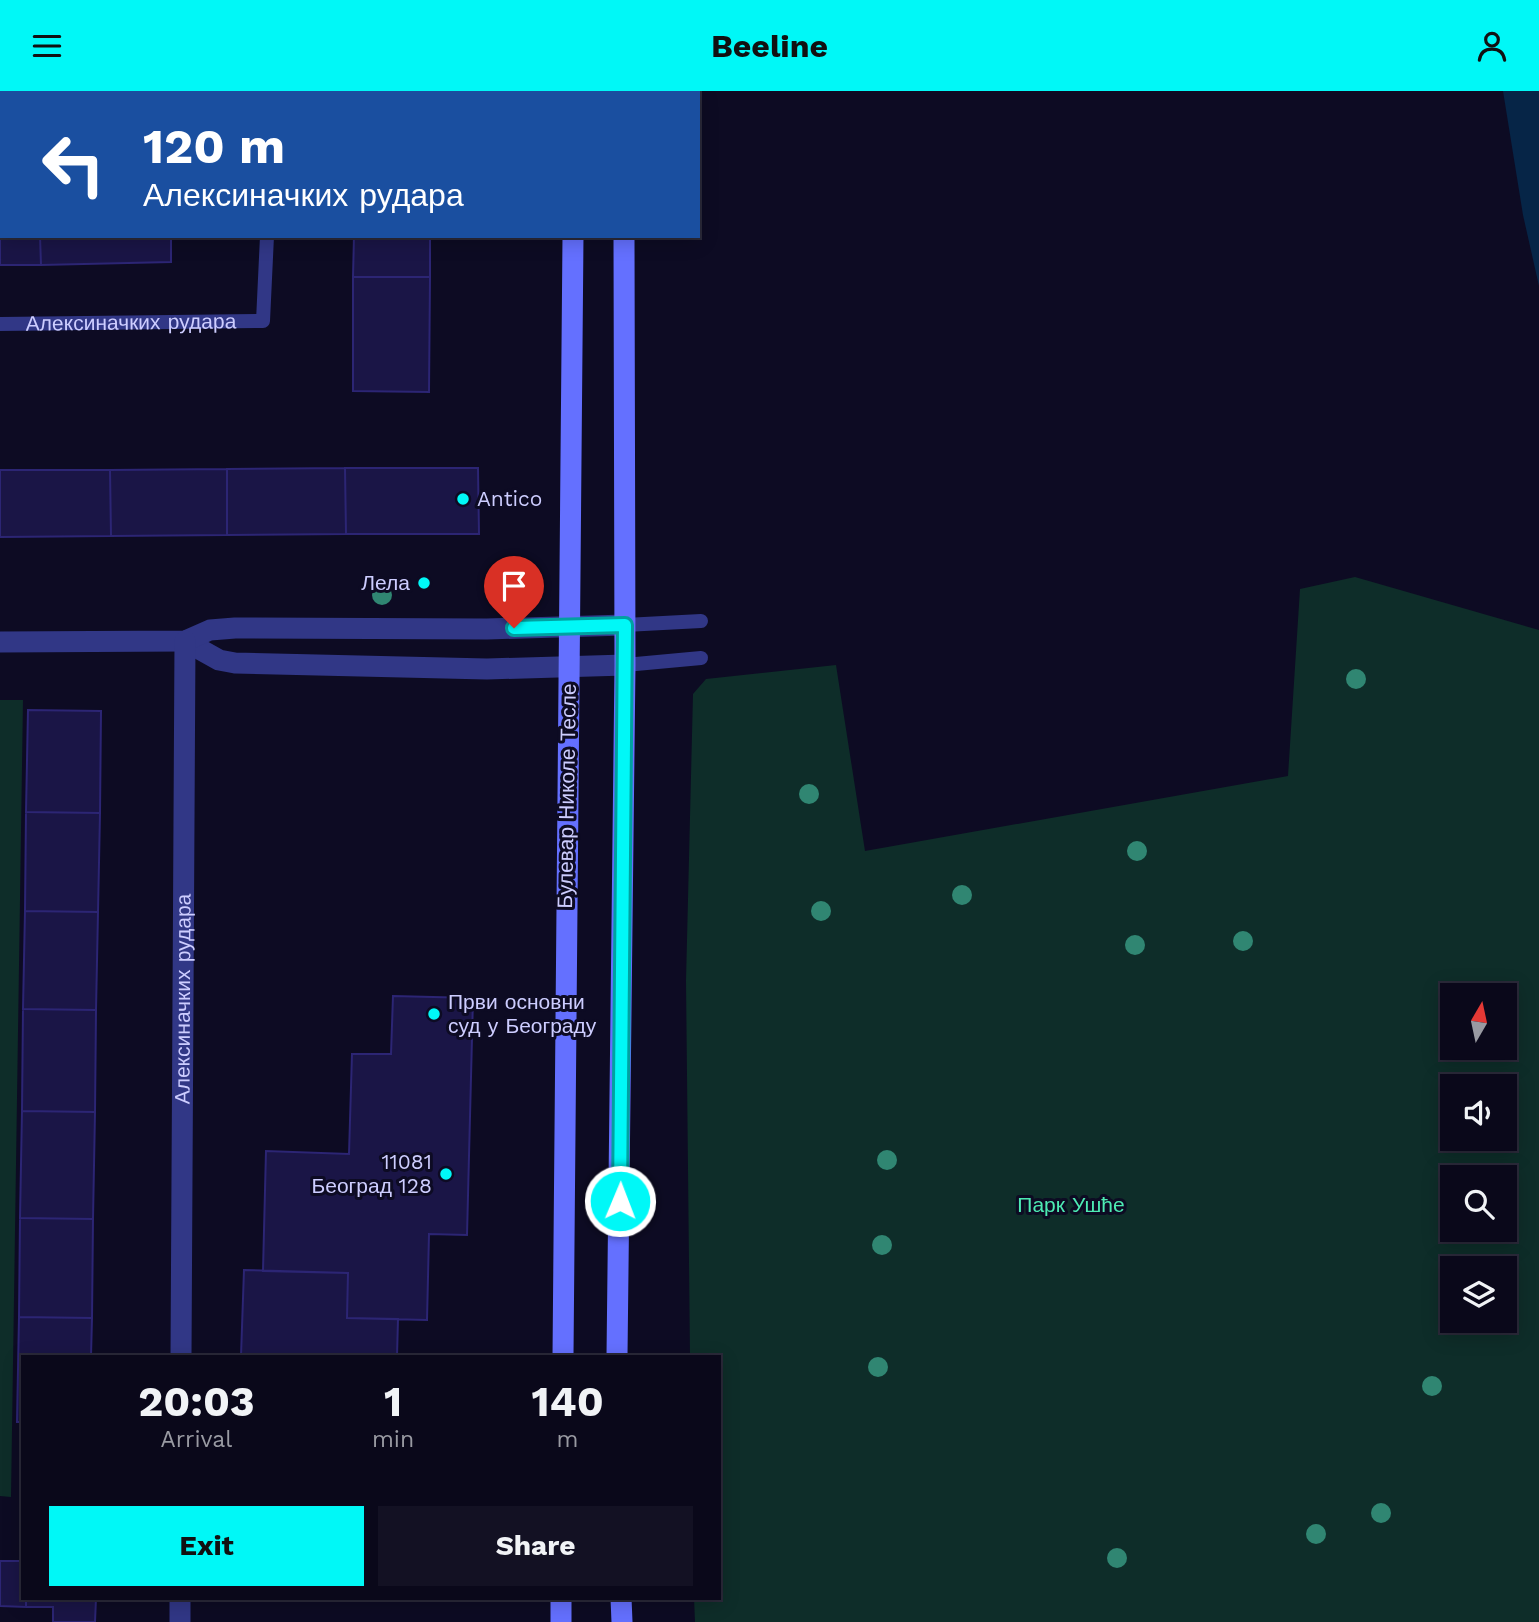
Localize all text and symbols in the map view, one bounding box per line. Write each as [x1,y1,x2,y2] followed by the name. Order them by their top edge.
[28,27,66,65] icon: menu
[711,27,828,65] text: Beeline
[1473,27,1511,65] icon: person
[143,117,285,175] text: 120 m
[28,119,119,210] icon: left
[143,176,464,214] text: Алексиначких рудара
[26,308,237,336] street label: Алексиначких рудара
[477,486,542,511] place label: Antico
[455,491,471,507] marker: Antico
[484,556,544,628] pin
[495,567,533,605] icon: arrive
[361,570,410,595] place label: Лела
[416,575,432,591] marker: Лела
[552,683,581,909] street label: Булевар Николе Тесле
[169,893,196,1104] street label: Алексиначких рудара
[1440,983,1517,1061] north arrow
[1440,983,1517,1333] map controls
[448,989,597,1038] place label: Први основни суд у Београду
[426,1006,442,1022] marker: Први основни суд у Београду
[1440,1074,1517,1151] button: sound
[311,1149,432,1198] place label: 11081 Београд 128
[583,1164,657,1238] position arrow
[1440,1165,1517,1242] button: search
[438,1166,454,1182] marker: 11081 Београд 128
[1017,1192,1125,1217] park label: Парк Ушће
[1440,1256,1517,1333] button: layers
[138,1377,255,1426] text: 20:03
[384,1377,402,1426] text: 1
[531,1377,604,1426] text: 140
[161,1426,232,1453] text: Arrival
[372,1426,414,1453] text: min
[557,1426,579,1453] text: m
[49,1506,364,1586] button: Exit
[378,1506,693,1586] button: Share

